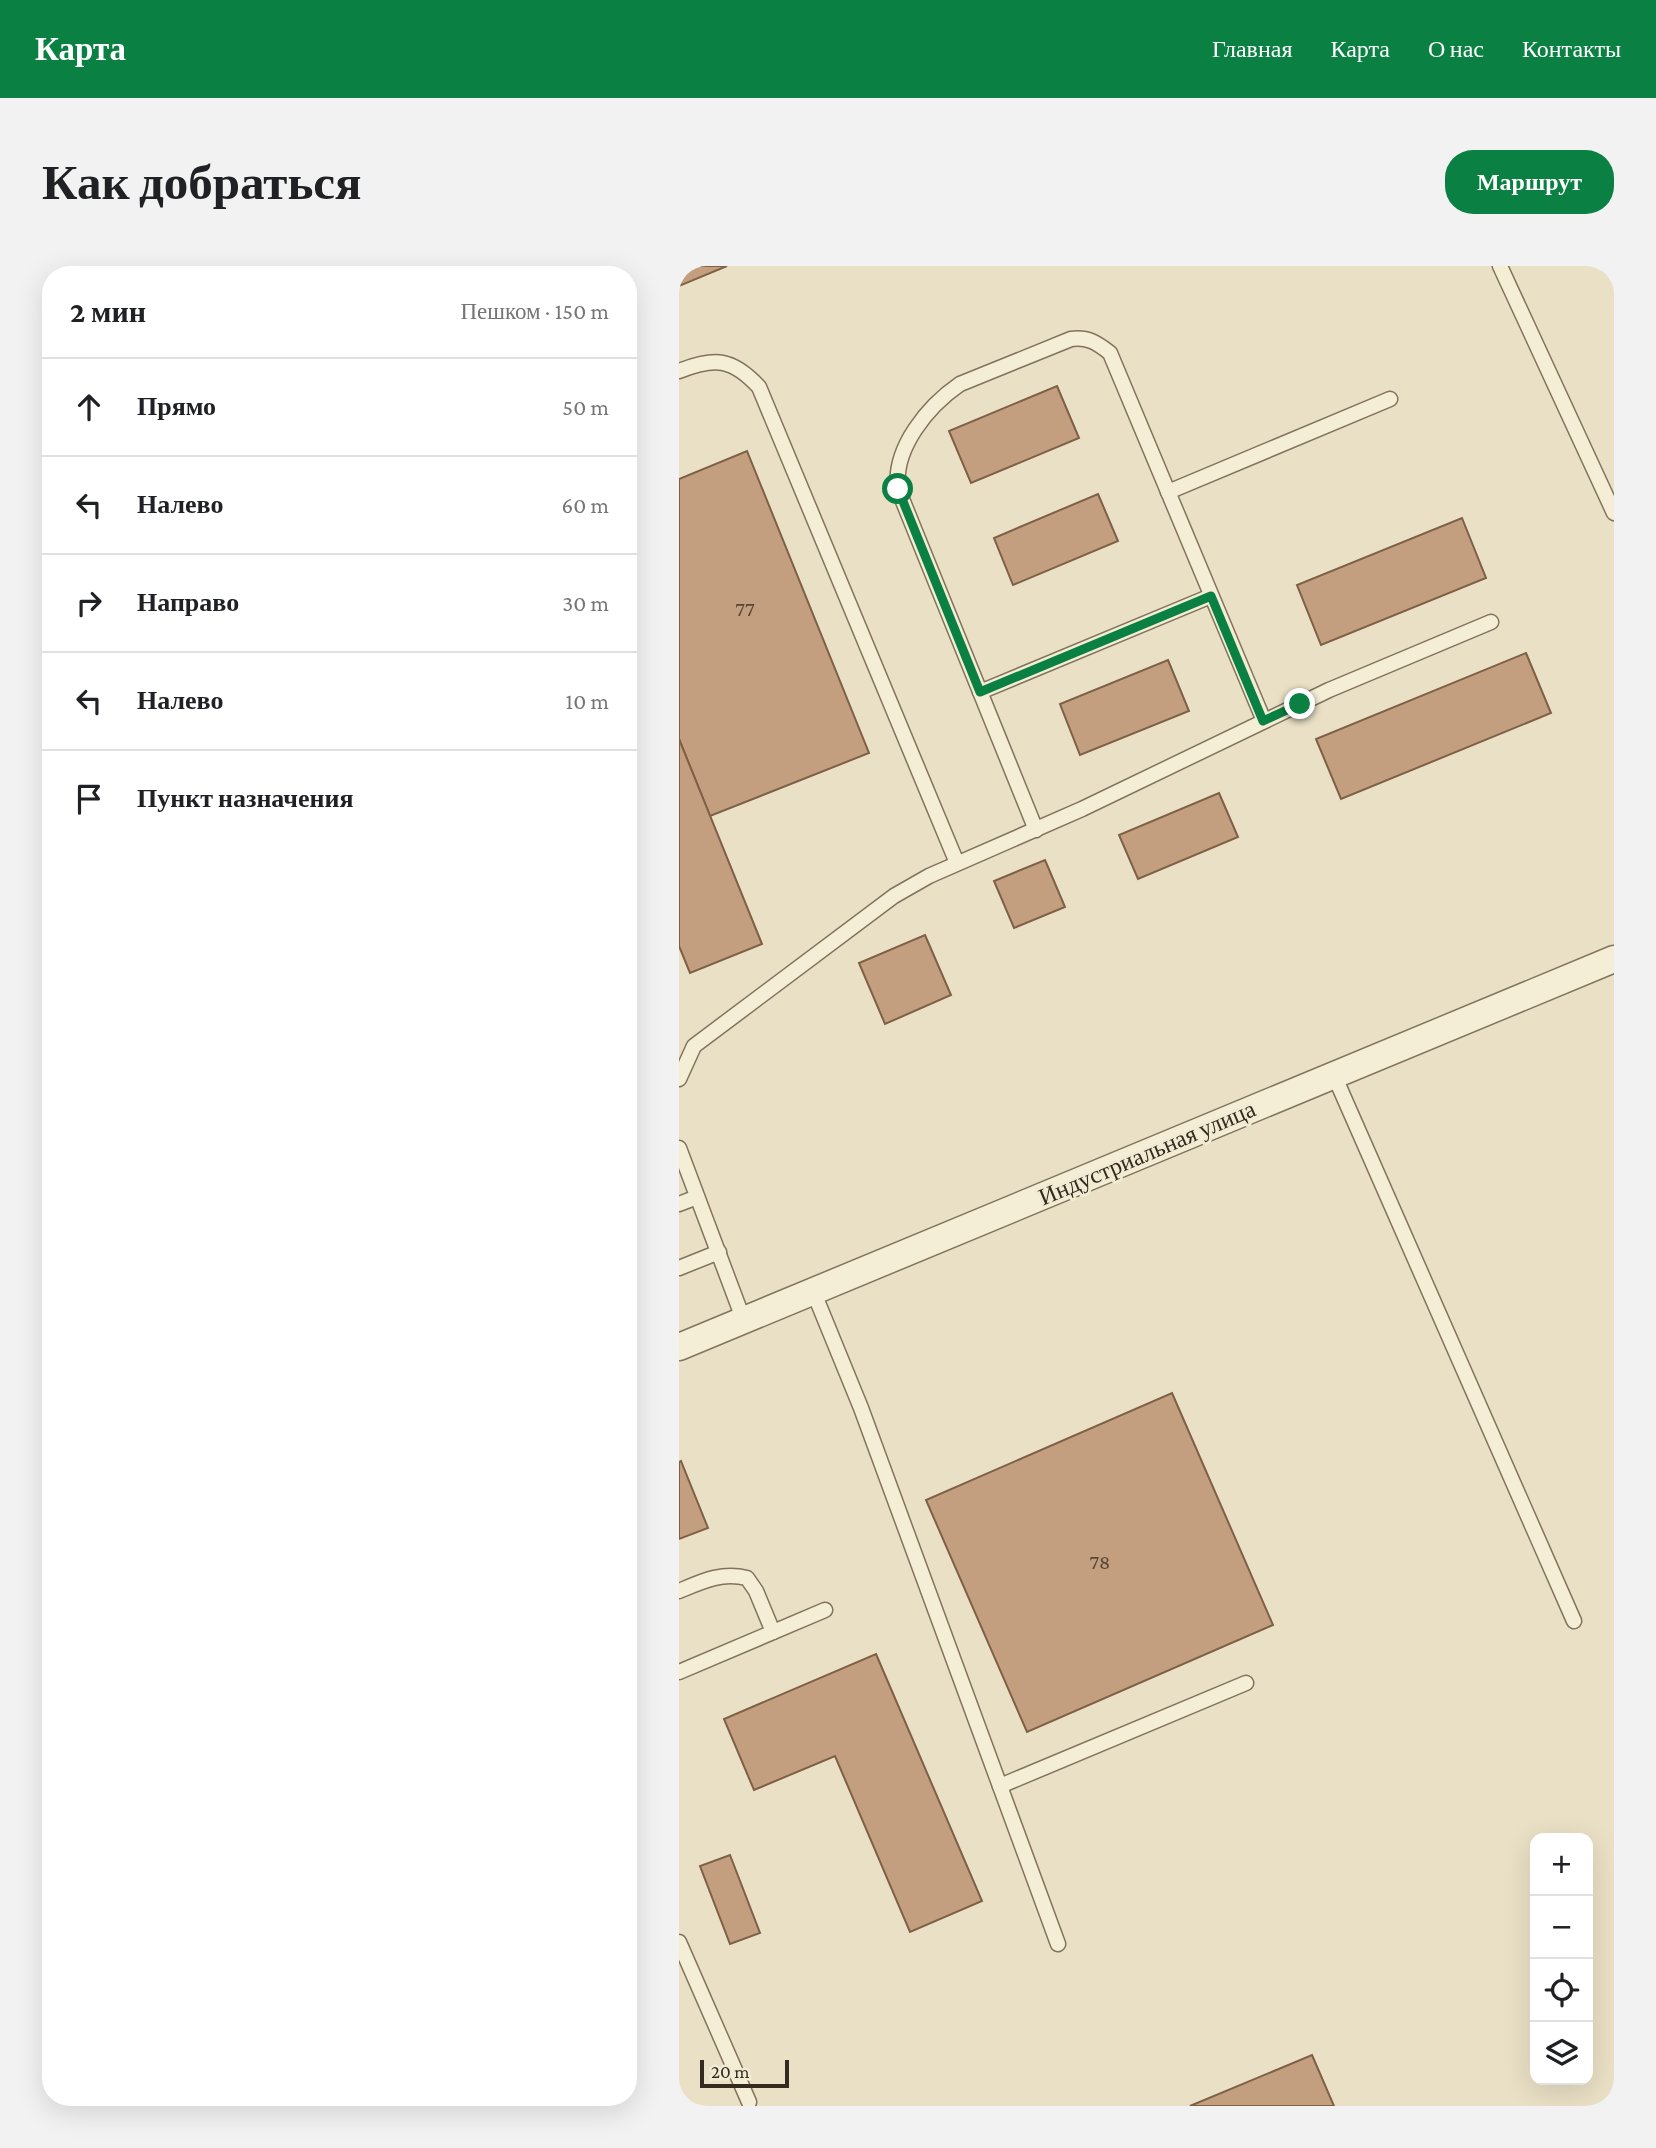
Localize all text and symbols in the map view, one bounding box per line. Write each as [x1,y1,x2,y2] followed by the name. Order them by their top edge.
[35,30,126,67] text: Карта
[1212,35,1293,62] text: Главная
[1331,35,1390,62] text: Карта
[1428,35,1484,62] text: О нас
[1522,35,1621,62] text: Контакты
[1445,150,1614,214] button: Маршрут
[42,155,362,210] text: Как добраться
[70,295,146,328] text: 2 мин
[460,298,609,324] text: Пешком · 150 m
[70,388,108,426] icon: ahead
[137,392,216,421] text: Прямо
[562,394,609,420] text: 50 m
[882,473,913,504] route start
[70,486,108,524] icon: left
[137,490,223,519] text: Налево
[562,492,609,518] text: 60 m
[70,584,108,622] icon: right
[137,588,239,617] text: Направо
[562,590,609,616] text: 30 m
[735,597,755,621] house number: 77
[70,682,108,720] icon: left
[137,686,223,715] text: Налево
[566,688,609,714] text: 10 m
[1284,688,1315,719] route end
[70,780,108,818] icon: arrive
[137,784,354,813] text: Пункт назначения
[1034,1095,1260,1210] street label: Индустриальная улица
[1090,1550,1110,1574] house number: 78
[1530,1833,1593,2085] map controls
[1530,1833,1593,1896] button: +
[1530,1896,1593,1959] button: −
[1530,1959,1593,2022] button: locate
[1530,2022,1593,2085] button: layers
[700,2057,789,2089] scale bar
[711,2061,750,2082] text: 20 m

